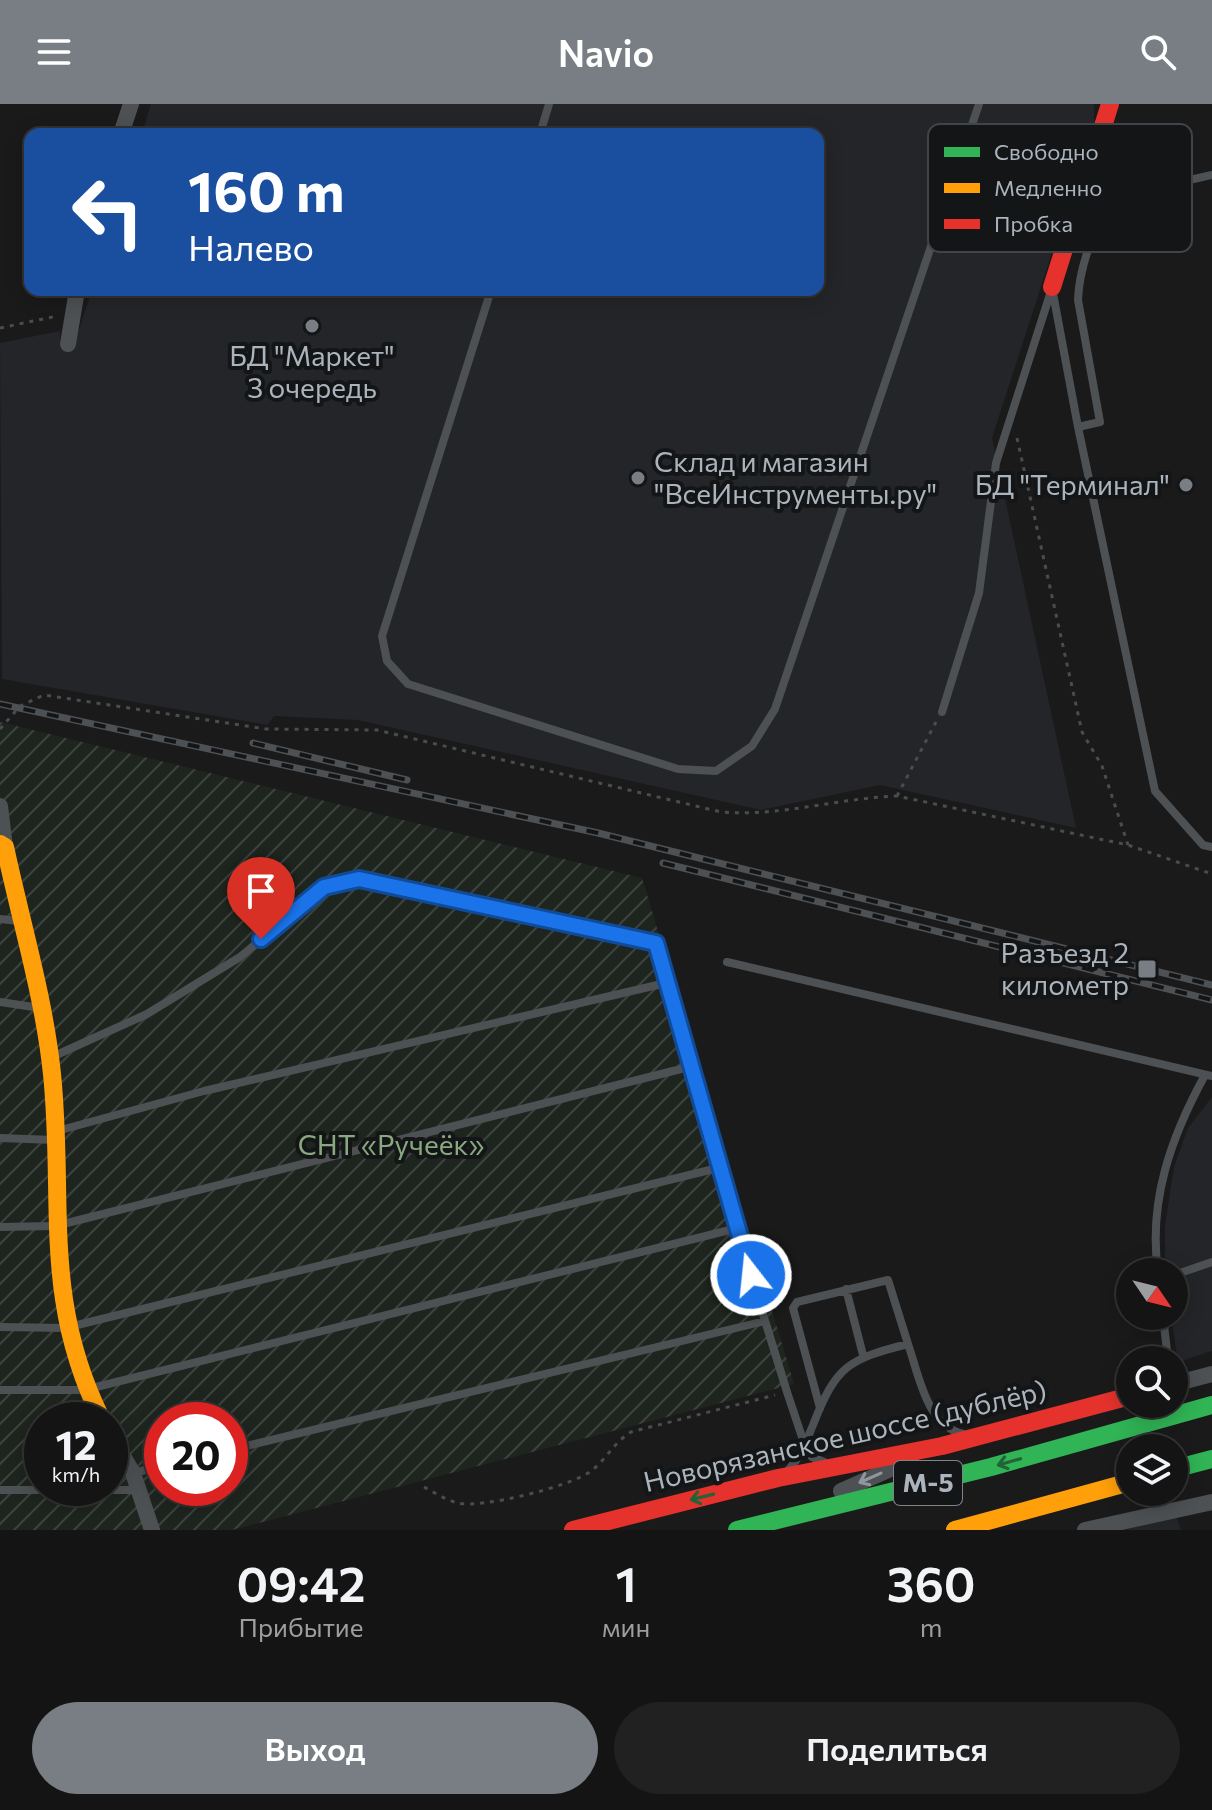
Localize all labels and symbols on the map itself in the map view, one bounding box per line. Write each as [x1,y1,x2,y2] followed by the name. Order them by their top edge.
[928,124,1192,252] legend
[994,138,1099,165] text: Свободно
[994,174,1102,201] text: Медленно
[994,210,1073,237] text: Пробка
[303,317,321,335] marker: БД "Маркет" 3 очередь
[229,338,395,404] place label: БД "Маркет" 3 очередь
[654,444,937,510] place label: Склад и магазин "ВсеИнструменты.ру"
[975,467,1170,501] place label: БД "Терминал"
[629,469,647,487] marker: Склад и магазин "ВсеИнструменты.ру"
[1177,476,1195,494] marker: БД "Терминал"
[227,857,295,939] pin
[1000,935,1129,1001] place label: Разъезд 2 километр
[1136,958,1158,980] marker: Разъезд 2 километр
[298,1127,484,1161] park label: СНТ «Ручеёк»
[709,1233,793,1317] position arrow
[1116,1258,1188,1330] north arrow
[640,1372,1050,1498] street label: Новорязанское шоссе (дублёр)
[144,1402,248,1506] speed limit sign: 20
[996,1455,1022,1470] one-way arrow
[894,1461,962,1505] road number: М-5
[859,1471,883,1486] one-way arrow
[690,1490,716,1505] one-way arrow

